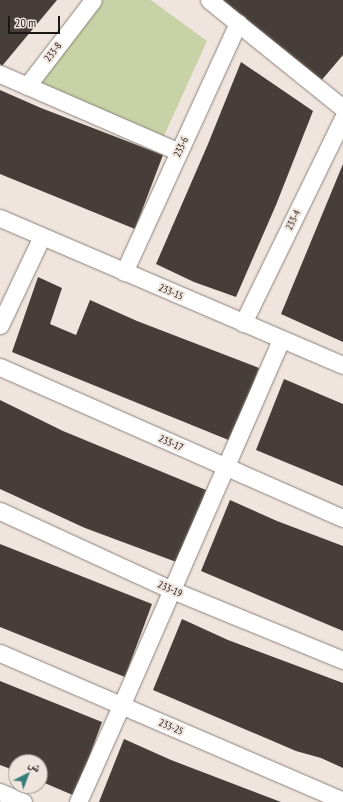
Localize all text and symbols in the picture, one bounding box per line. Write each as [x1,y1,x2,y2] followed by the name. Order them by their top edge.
[10,8,62,34] scale bar
[15,15,36,30] text: 20 m
[42,40,64,64] street label: 233-8
[171,135,191,159] street label: 233-6
[283,208,303,232] street label: 233-4
[157,282,185,302] street label: 233-15
[157,432,185,454] street label: 233-17
[156,578,184,600] street label: 233-19
[157,717,185,737] street label: 233-25
[8,754,48,794] north arrow
[26,757,44,775] text: ش

